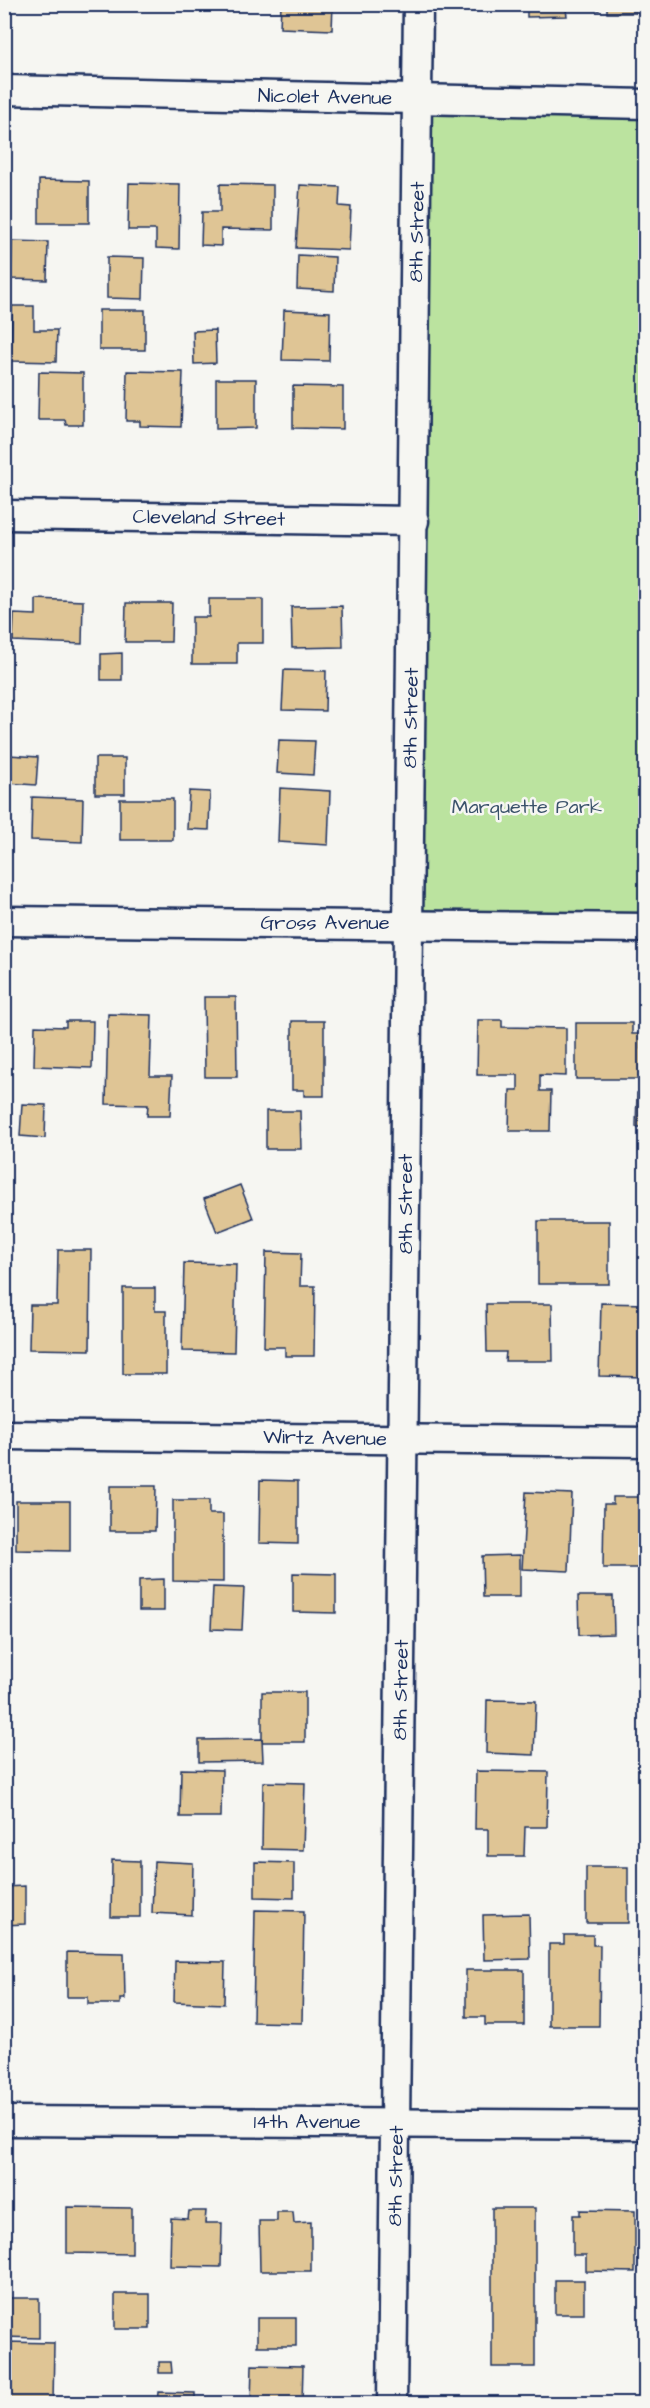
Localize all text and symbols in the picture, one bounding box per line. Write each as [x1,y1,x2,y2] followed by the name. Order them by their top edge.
[258,82,393,112] street label: Nicolet Avenue
[402,181,432,283] street label: 8th Street
[132,503,286,533] street label: Cleveland Street
[396,667,426,769] street label: 8th Street
[452,793,602,821] park label: Marquette Park
[260,909,390,937] street label: Gross Avenue
[392,1154,420,1254] street label: 8th Street
[263,1423,387,1453] street label: Wirtz Avenue
[386,1639,416,1741] street label: 8th Street
[253,2108,361,2136] street label: 14th Avenue
[381,2125,411,2227] street label: 8th Street

